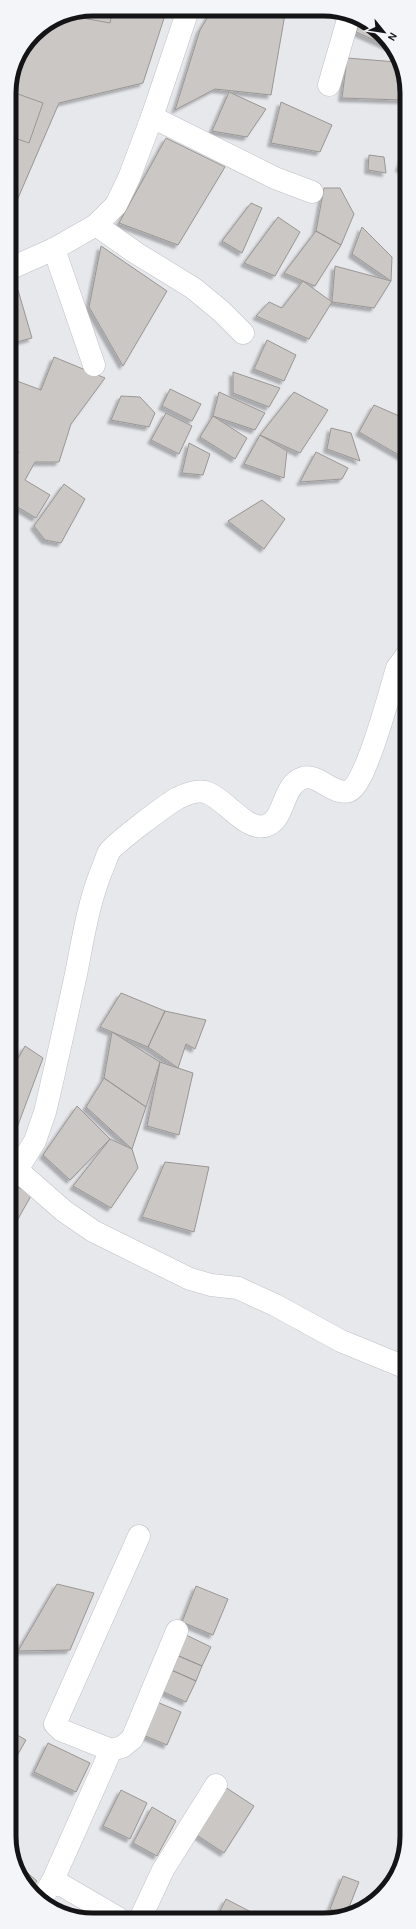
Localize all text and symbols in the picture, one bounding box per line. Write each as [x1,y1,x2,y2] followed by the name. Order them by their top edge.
[364,12,404,52] north arrow
[385,30,400,43] text: N

